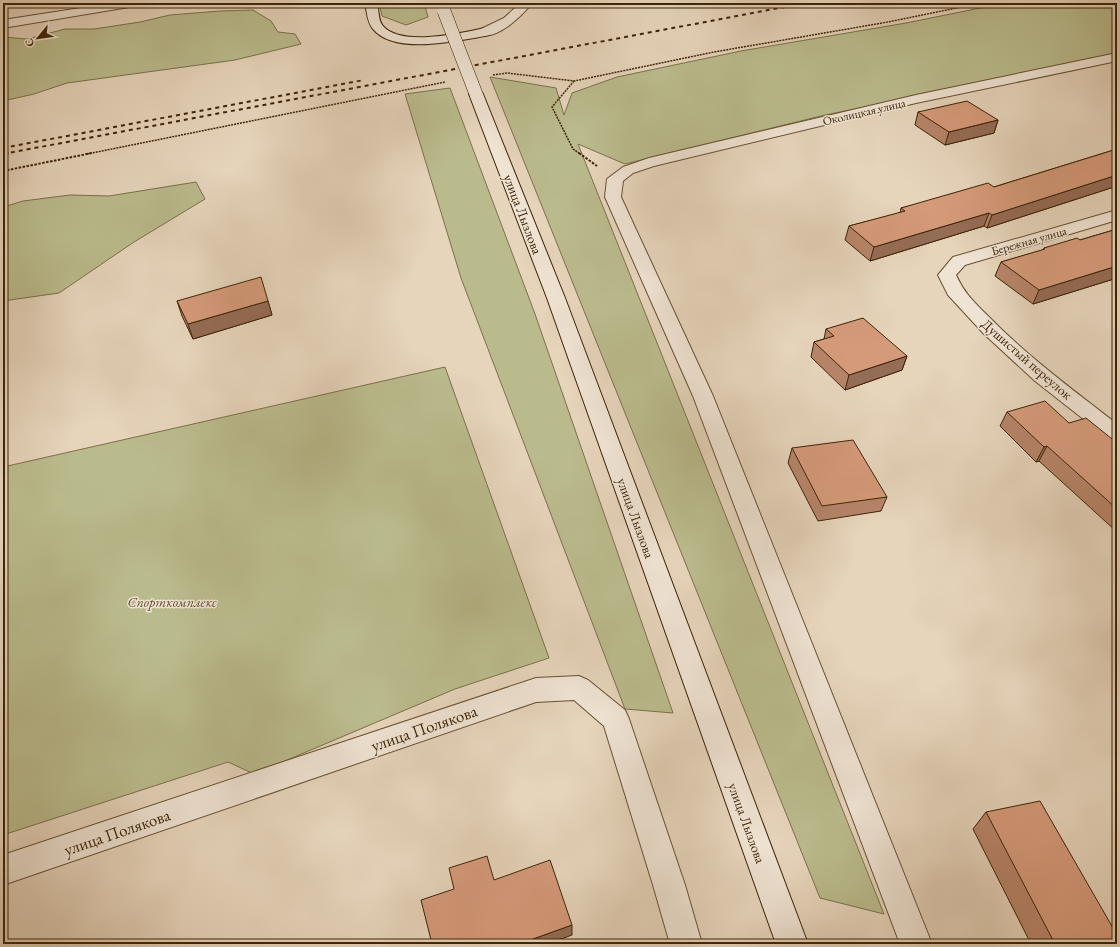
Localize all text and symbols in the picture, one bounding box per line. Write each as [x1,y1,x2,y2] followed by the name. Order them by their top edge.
[18,18,58,58] north arrow
[21,36,37,50] text: С
[821,95,907,129] street label: Околицкая улица
[499,171,547,257] street label: улица Лызлова
[989,223,1069,259] street label: Бережная улица
[978,315,1076,404] street label: Душистый переулок
[613,475,659,561] street label: улица Лызлова
[128,593,217,611] park label: Спорткомплекс
[368,699,480,756] street label: улица Полякова
[724,780,770,866] street label: улица Лызлова
[61,803,173,860] street label: улица Полякова

